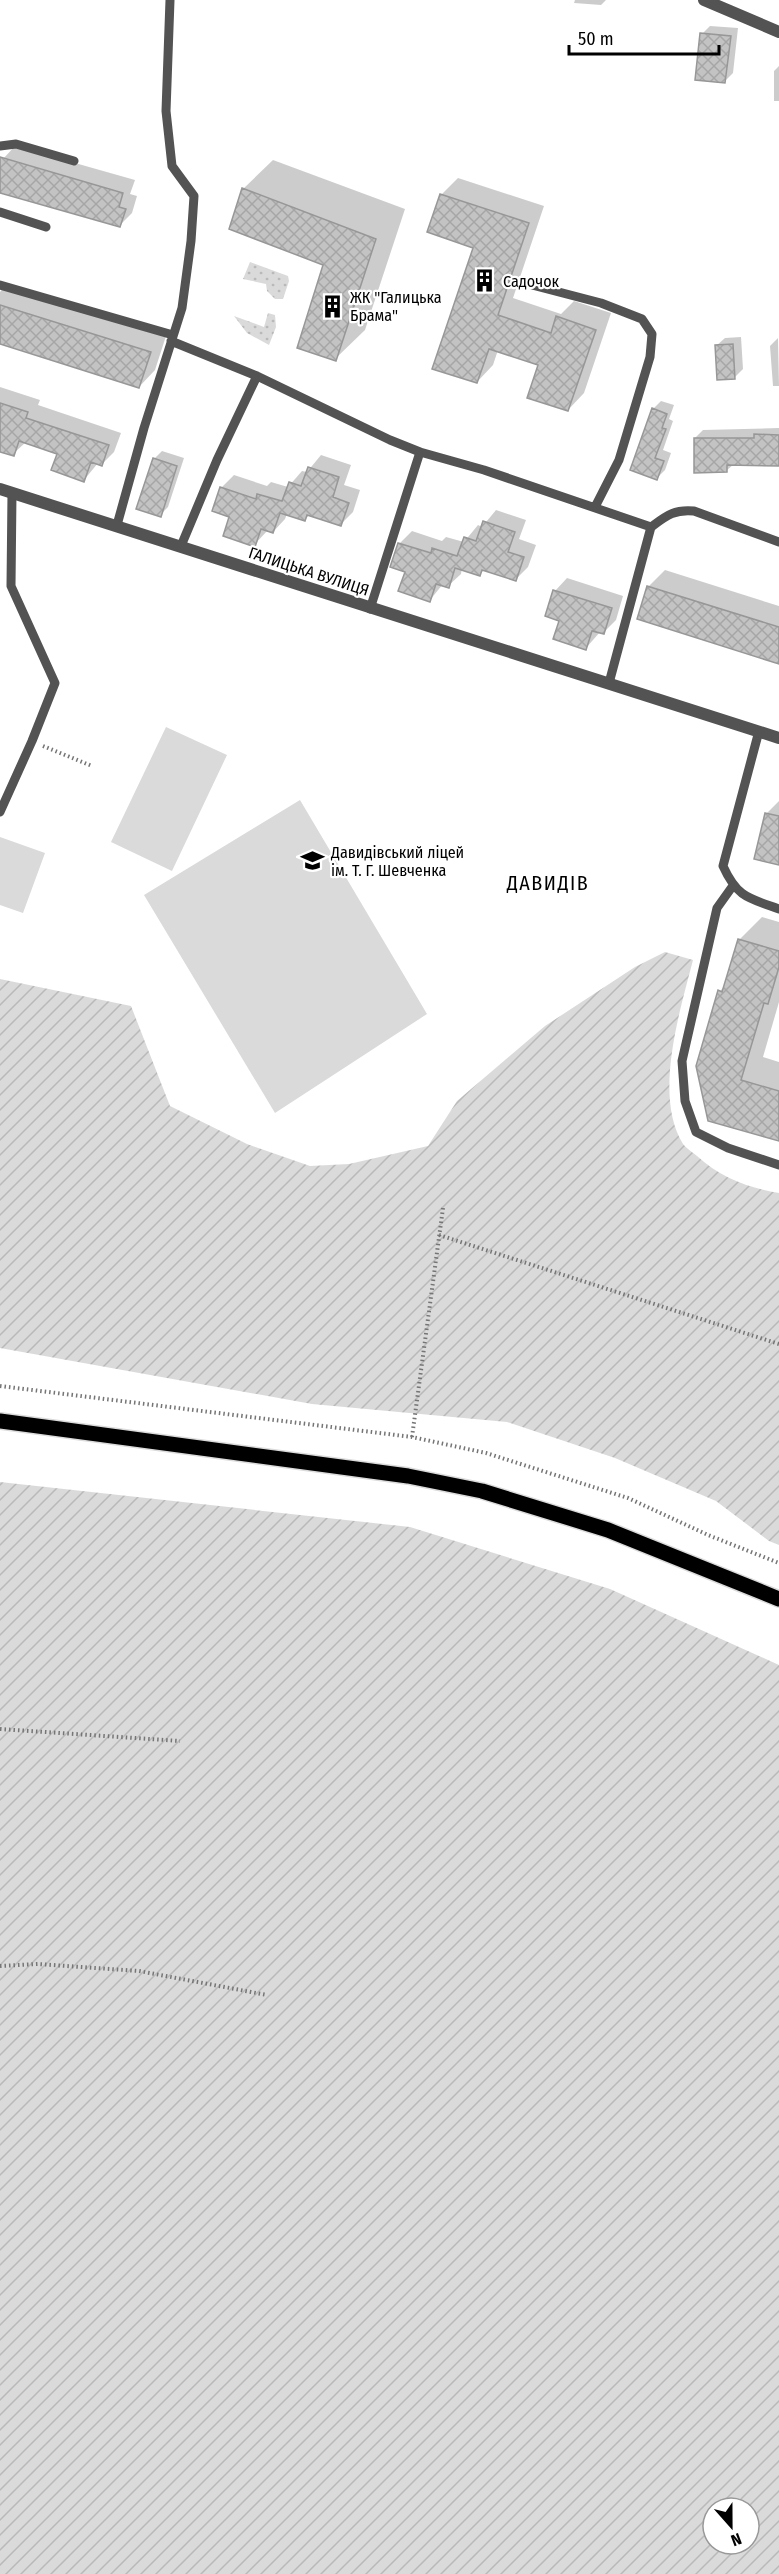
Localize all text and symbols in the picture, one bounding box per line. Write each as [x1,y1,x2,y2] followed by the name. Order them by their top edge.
[569,18,719,56] scale bar
[578,28,614,50] text: 50 m
[472,268,498,294] building icon: Садочок
[503,272,560,291] place label: Садочок
[350,288,442,325] place label: ЖК "Галицька Брама"
[319,293,345,319] building icon: ЖК "Галицька Брама"
[246,543,371,600] street label: ГАЛИЦЬКА ВУЛИЦЯ
[330,843,464,880] place label: Давидівський ліцей ім. Т. Г. Шевченка
[300,848,326,874] school or university icon: Давидівський ліцей ім. Т. Г. Шевченка
[506,871,589,895] district label: ДАВИДІВ
[701,2496,761,2556] north arrow
[728,2529,744,2550] text: N

